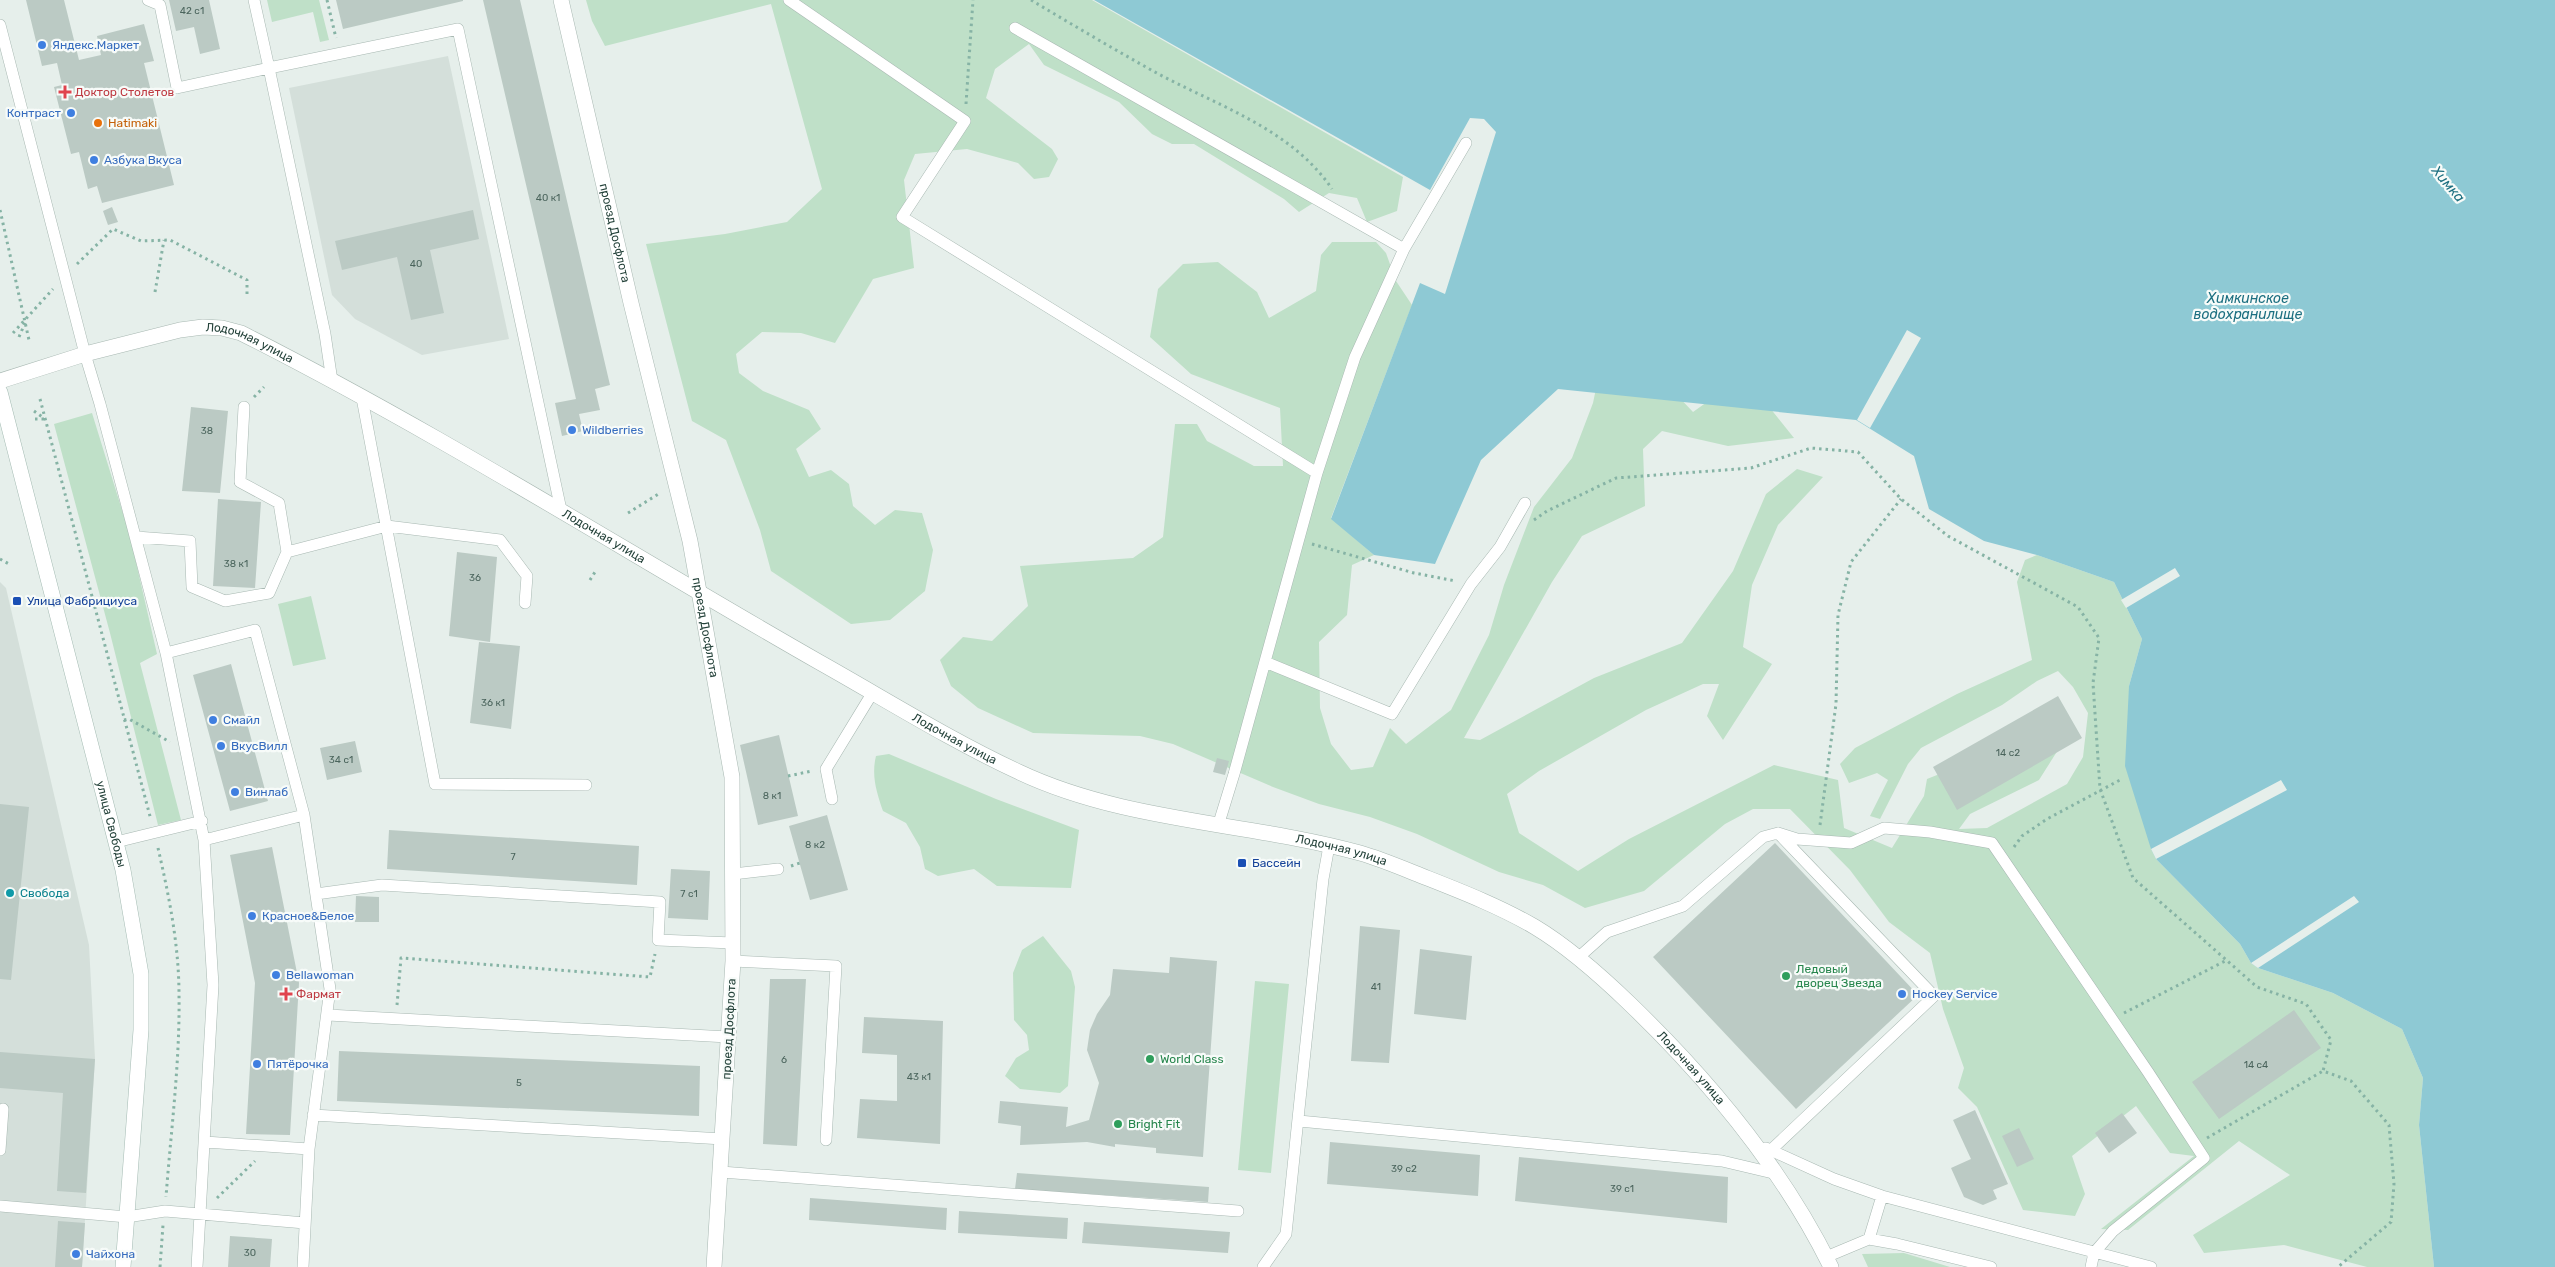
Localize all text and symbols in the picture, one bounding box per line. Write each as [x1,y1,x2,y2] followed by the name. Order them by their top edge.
[180,5,204,17] house number: 42 с1
[52,38,139,52] place label: Яндекс.Маркет
[36,39,48,51] marker: Яндекс.Маркет
[75,85,175,99] place label: Доктор Столетов
[59,86,71,98] marker: Доктор Столетов
[7,106,61,120] place label: Контраст
[65,107,77,119] marker: Контраст
[108,116,157,130] place label: Hatimaki
[92,117,104,129] marker: Hatimaki
[104,153,182,167] place label: Азбука Вкуса
[88,154,100,166] marker: Азбука Вкуса
[2427,162,2468,206] water label: Химка
[597,182,633,284] street label: проезд Досфлота
[536,192,560,204] house number: 40 к1
[410,258,422,270] house number: 40
[2194,290,2303,323] water label: Химкинское водохранилище
[205,320,296,366] street label: Лодочная улица
[582,423,643,437] place label: Wildberries
[566,424,578,436] marker: Wildberries
[201,425,213,437] house number: 38
[560,506,648,566] street label: Лодочная улица
[224,558,248,570] house number: 38 к1
[469,572,481,584] house number: 36
[690,576,721,679] street label: проезд Досфлота
[27,594,137,608] place label: Улица Фабрициуса
[11,595,23,607] marker: Улица Фабрициуса
[481,697,505,709] house number: 36 к1
[910,710,999,767] street label: Лодочная улица
[223,713,260,727] place label: Смайл
[207,714,219,726] marker: Смайл
[231,739,288,753] place label: ВкусВилл
[215,740,227,752] marker: ВкусВилл
[1996,747,2020,759] house number: 14 с2
[329,754,353,766] house number: 34 с1
[93,779,129,869] street label: улица Свободы
[245,785,288,799] place label: Винлаб
[229,786,241,798] marker: Винлаб
[763,790,781,802] house number: 8 к1
[1294,831,1389,868] street label: Лодочная улица
[805,839,825,851] house number: 8 к2
[510,851,516,863] house number: 7
[1252,856,1301,870] place label: Бассейн
[1236,857,1248,869] marker: Бассейн
[20,886,69,900] place label: Свобода
[4,887,16,899] marker: Свобода
[680,888,698,900] house number: 7 с1
[262,909,355,923] place label: Красное&Белое
[246,910,258,922] marker: Красное&Белое
[1796,962,1882,990] place label: Ледовый дворец Звезда
[286,968,354,982] place label: Bellawoman
[270,969,282,981] marker: Bellawoman
[1780,970,1792,982] marker: Ледовый дворец Звезда
[719,978,739,1080] street label: проезд Досфлота
[1371,981,1381,993] house number: 41
[296,987,341,1001] place label: Фармат
[1912,987,1998,1001] place label: Hockey Service
[280,988,292,1000] marker: Фармат
[1896,988,1908,1000] marker: Hockey Service
[1654,1028,1728,1107] street label: Лодочная улица
[1160,1052,1224,1066] place label: World Class
[1144,1053,1156,1065] marker: World Class
[781,1054,787,1066] house number: 6
[267,1057,329,1071] place label: Пятёрочка
[251,1058,263,1070] marker: Пятёрочка
[2244,1059,2268,1071] house number: 14 с4
[907,1071,931,1083] house number: 43 к1
[516,1077,522,1089] house number: 5
[1128,1117,1180,1131] place label: Bright Fit
[1112,1118,1124,1130] marker: Bright Fit
[1391,1163,1417,1175] house number: 39 с2
[1610,1183,1634,1195] house number: 39 с1
[86,1247,135,1261] place label: Чайхона
[244,1247,256,1259] house number: 30
[70,1248,82,1260] marker: Чайхона

